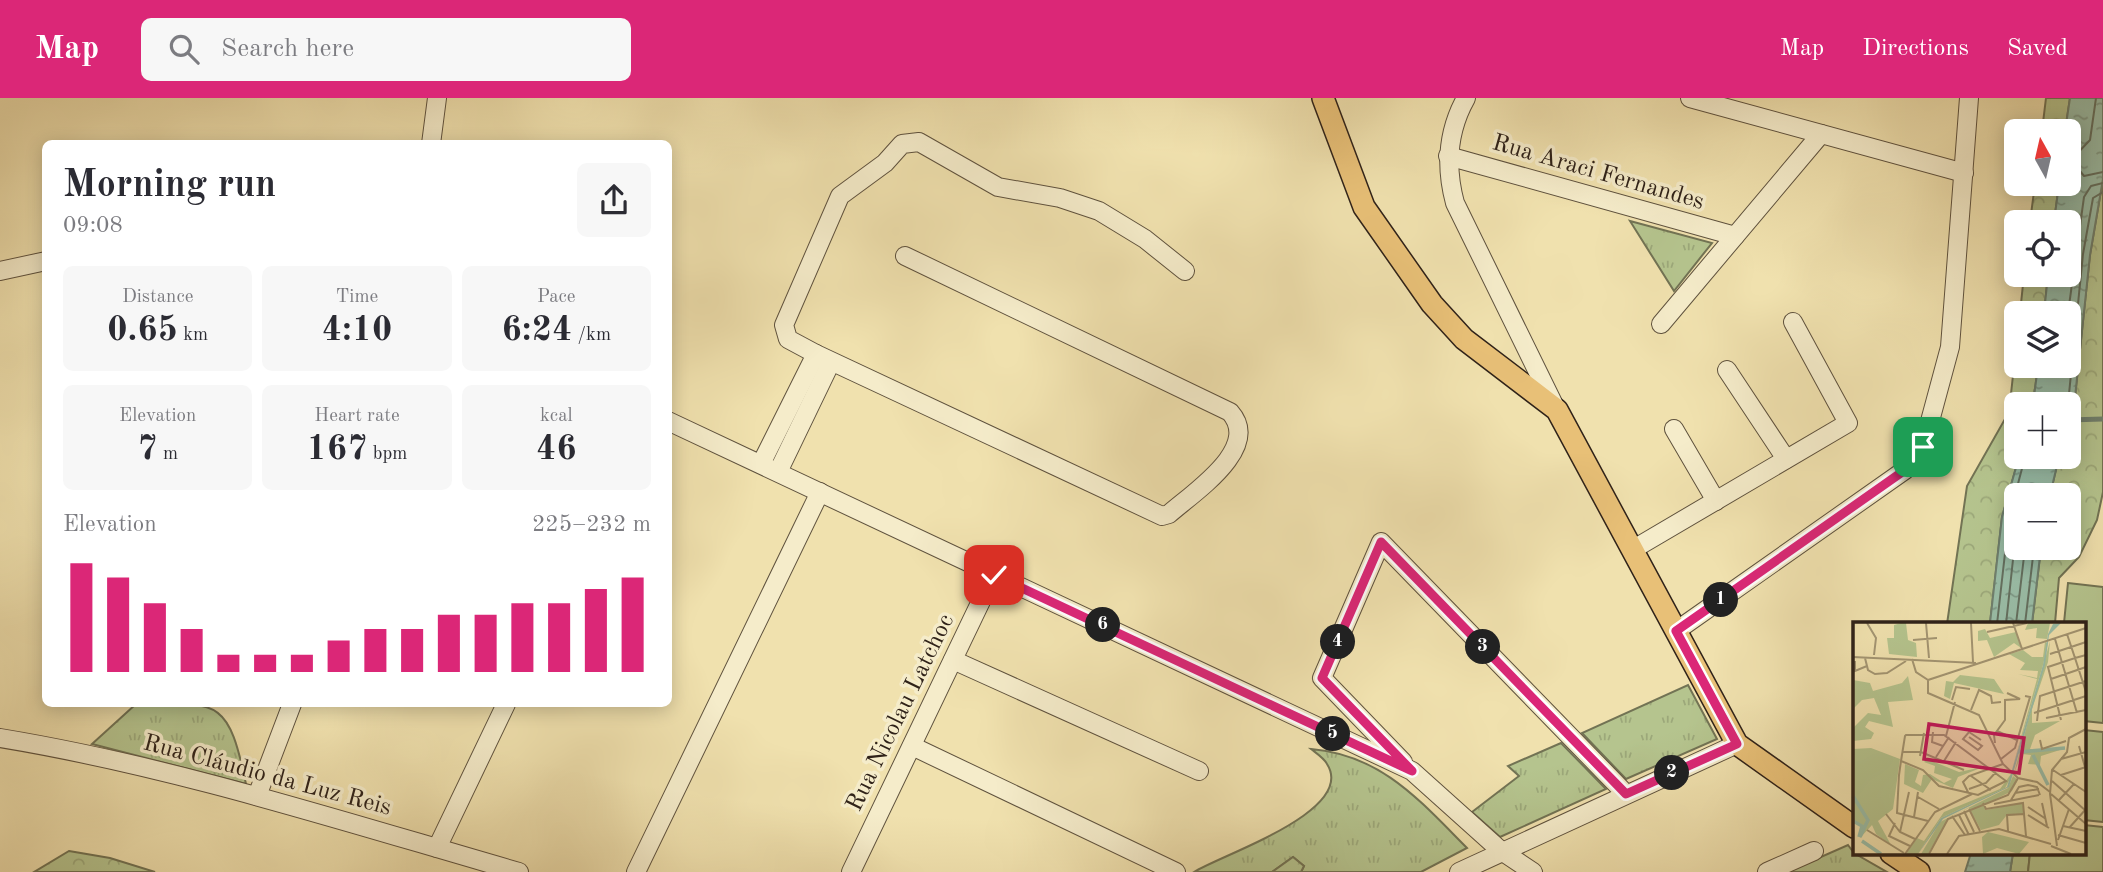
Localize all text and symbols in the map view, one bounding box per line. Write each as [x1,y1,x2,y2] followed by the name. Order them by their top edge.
[141,18,631,81] search box
[165,30,203,68] icon: search
[35,33,99,66] text: Map
[221,36,354,62] text: Search here
[1780,37,1824,61] text: Map
[1862,37,1969,61] text: Directions
[2007,37,2068,61] text: Saved
[2004,119,2081,196] north arrow
[2004,119,2081,560] map controls
[1489,131,1707,215] street label: Rua Araci Fernandes
[577,163,651,237] button: share
[63,167,276,205] text: Morning run
[2004,210,2081,287] button: locate
[63,214,123,237] text: 09:08
[122,288,193,307] text: Distance
[336,288,378,307] text: Time
[537,288,576,307] text: Pace
[2004,301,2081,378] button: layers
[107,313,178,348] text: 0.65
[322,313,392,348] text: 4:10
[502,313,572,348] text: 6:24
[178,326,208,345] text: km
[572,326,611,345] text: /km
[2004,392,2081,469] button: +
[119,407,196,426] text: Elevation
[314,407,400,426] text: Heart rate
[540,407,573,426] text: kcal
[1893,417,1953,477] pin
[1904,428,1942,466] icon: arrive
[137,432,158,467] text: 7
[307,432,367,467] text: 167
[536,432,577,467] text: 46
[158,445,178,464] text: m
[367,445,407,464] text: bpm
[2004,483,2081,560] button: −
[63,513,157,536] text: Elevation
[532,513,651,536] text: 225–232 m
[964,545,1024,605] pin
[975,556,1013,594] icon: check
[1704,582,1738,618] pin: 1
[1715,590,1726,609] text: 1
[1086,608,1120,642] pin: 6
[843,611,959,815] street label: Rua Nicolau Latchoc
[1097,615,1108,634] text: 6
[1853,622,2086,854] inset map
[1320,624,1356,660] pin: 4
[1466,630,1500,664] pin: 3
[1332,632,1343,651] text: 4
[1477,637,1488,656] text: 3
[1316,716,1350,752] pin: 5
[1327,724,1338,743] text: 5
[140,731,394,821] street label: Rua Cláudio da Luz Reis
[1654,756,1690,790] pin: 2
[1666,763,1677,782] text: 2

